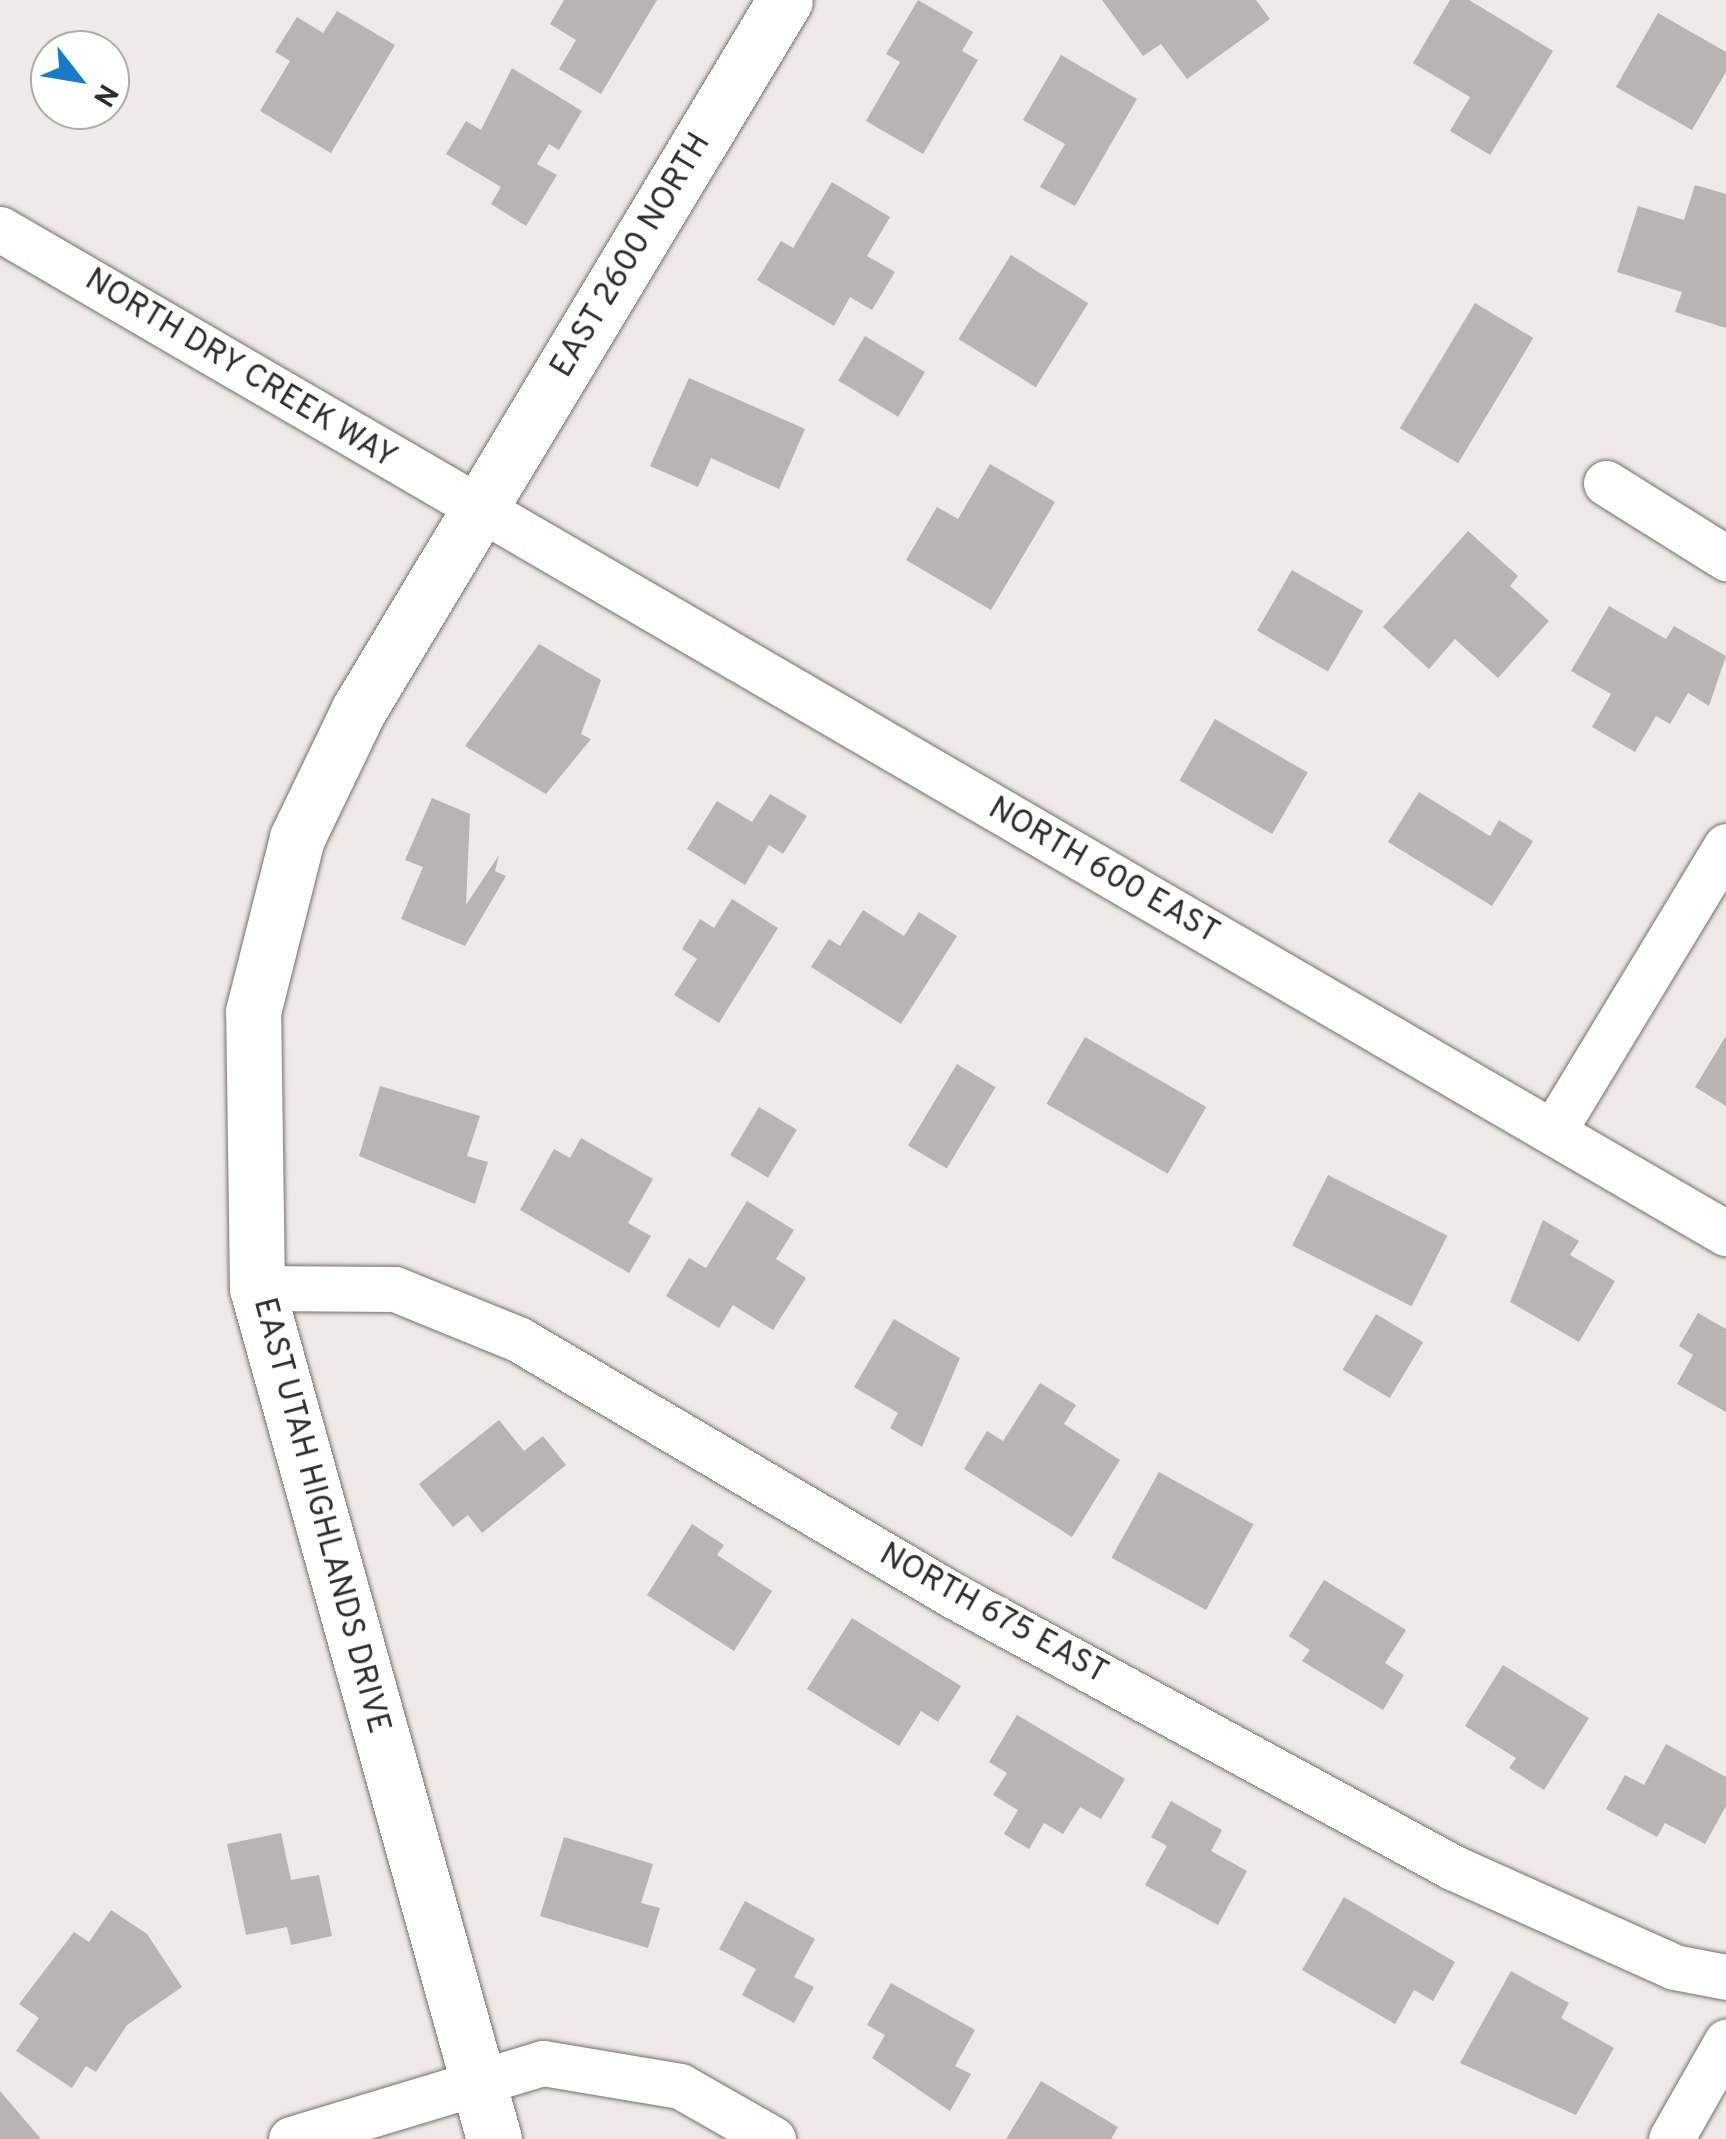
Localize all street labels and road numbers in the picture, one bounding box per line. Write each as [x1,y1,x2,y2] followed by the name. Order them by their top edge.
[544,126,720,386] street label: EAST 2600 NORTH
[77,261,403,479] street label: NORTH DRY CREEK WAY
[981,790,1225,954] street label: NORTH 600 EAST
[243,1293,397,1739] street label: EAST UTAH HIGHLANDS DRIVE
[872,1536,1114,1694] street label: NORTH 675 EAST

